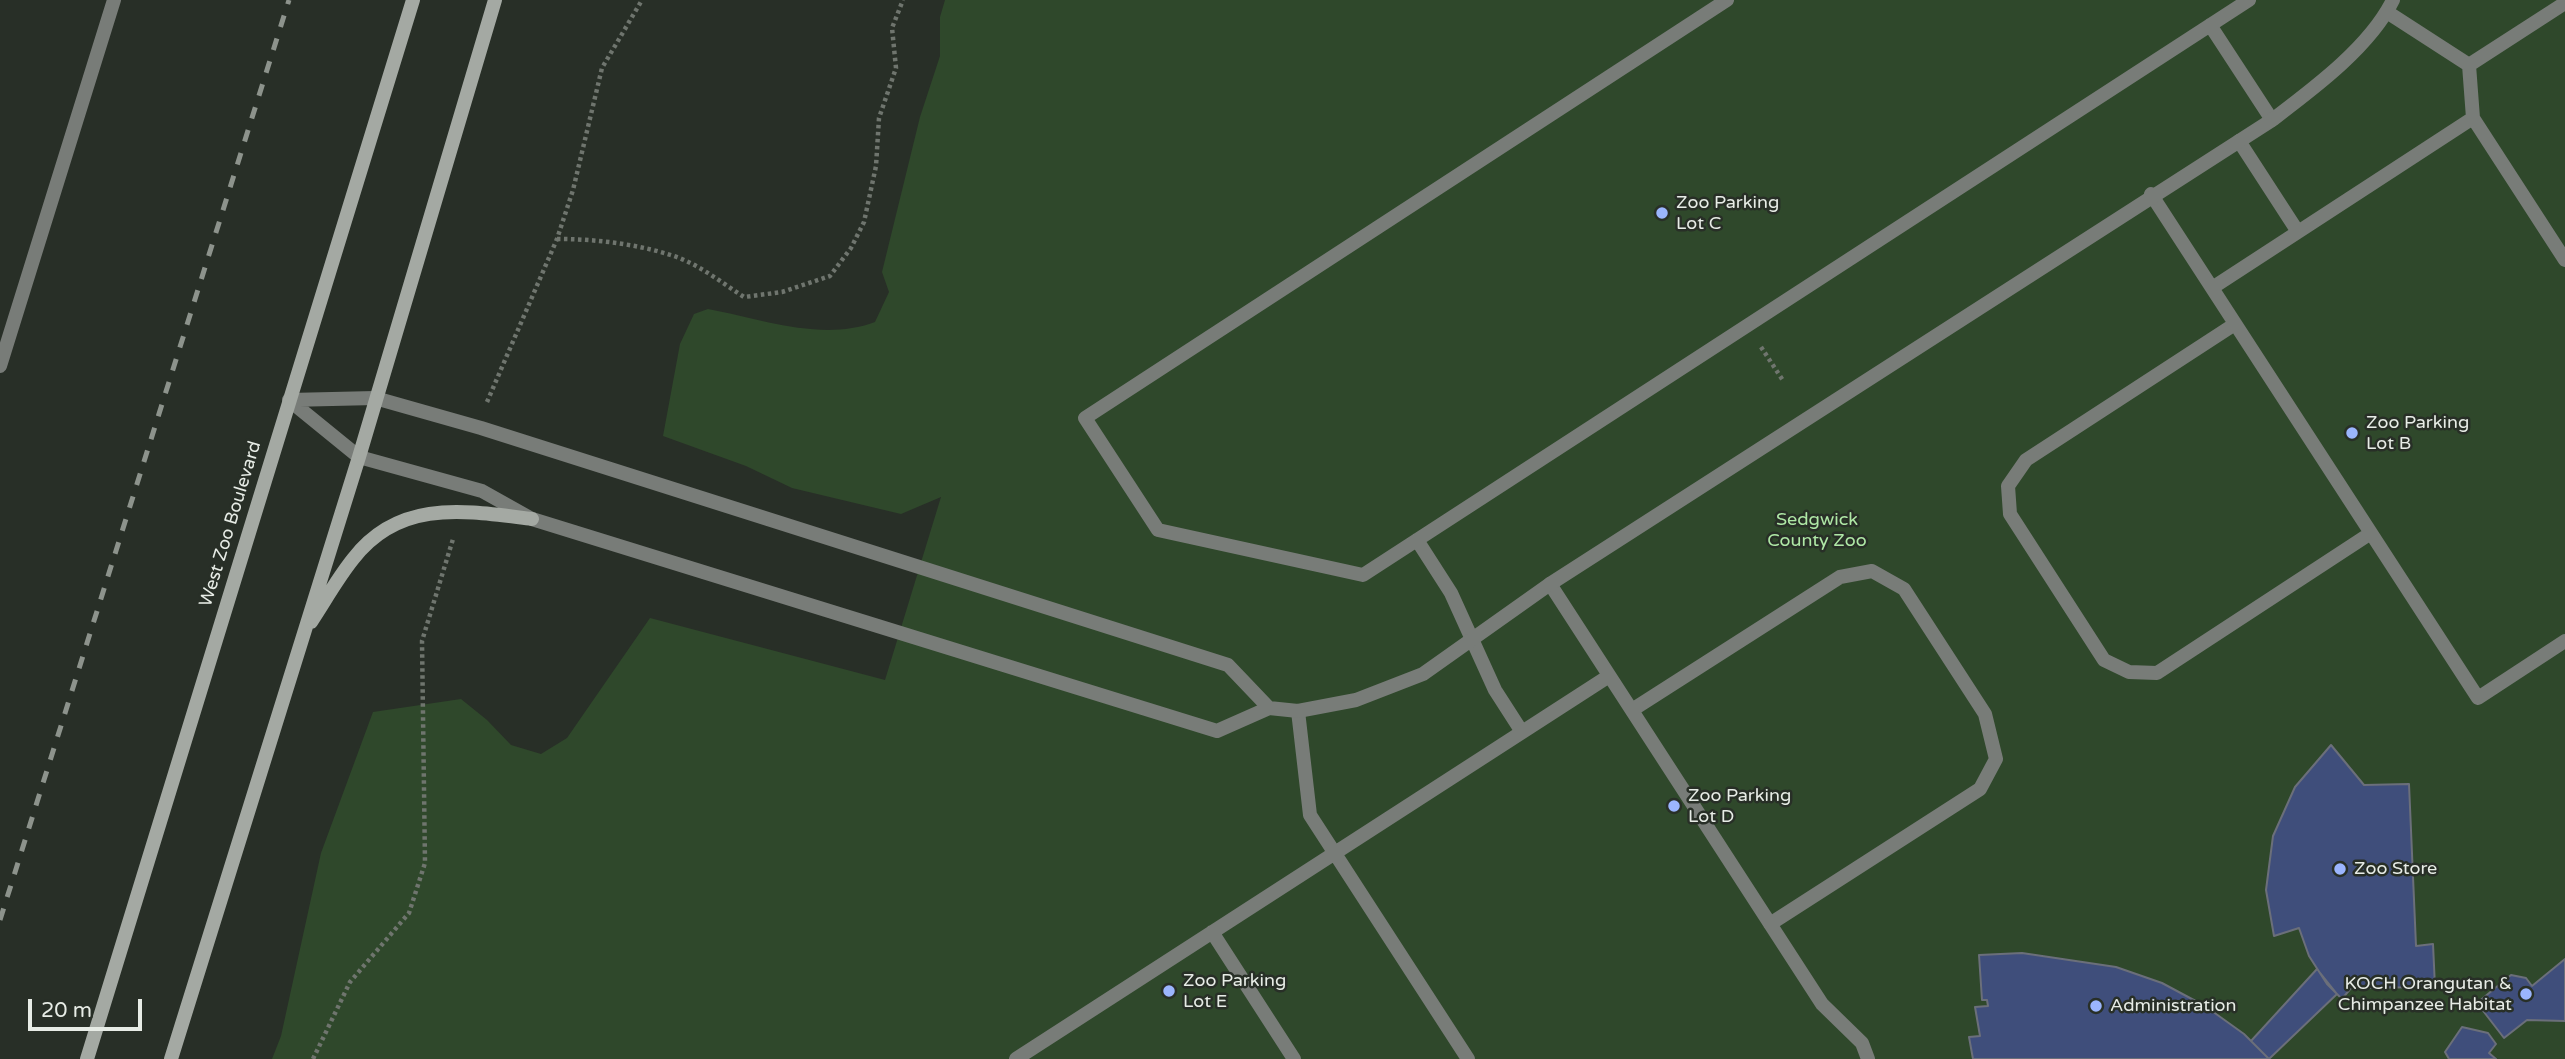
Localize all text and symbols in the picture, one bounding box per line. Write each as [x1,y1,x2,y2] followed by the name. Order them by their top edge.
[1676,192,1779,234] place label: Zoo Parking Lot C
[1654,205,1670,221] marker: Zoo Parking Lot C
[2366,412,2469,454] place label: Zoo Parking Lot B
[2344,425,2360,441] marker: Zoo Parking Lot B
[196,439,266,609] street label: West Zoo Boulevard
[1767,509,1867,552] park label: Sedgwick County Zoo
[1688,785,1791,828] place label: Zoo Parking Lot D
[1666,798,1682,814] marker: Zoo Parking Lot D
[2354,858,2437,880] place label: Zoo Store
[2332,861,2348,877] marker: Zoo Store
[1183,970,1286,1012] place label: Zoo Parking Lot E
[2338,973,2512,1016] place label: KOCH Orangutan & Chimpanzee Habitat
[1161,983,1177,999] marker: Zoo Parking Lot E
[32,986,145,1030] scale bar
[2518,986,2534,1002] marker: KOCH Orangutan & Chimpanzee Habitat
[2110,995,2237,1017] place label: Administration
[41,998,92,1023] text: 20 m
[2088,998,2104,1014] marker: Administration

